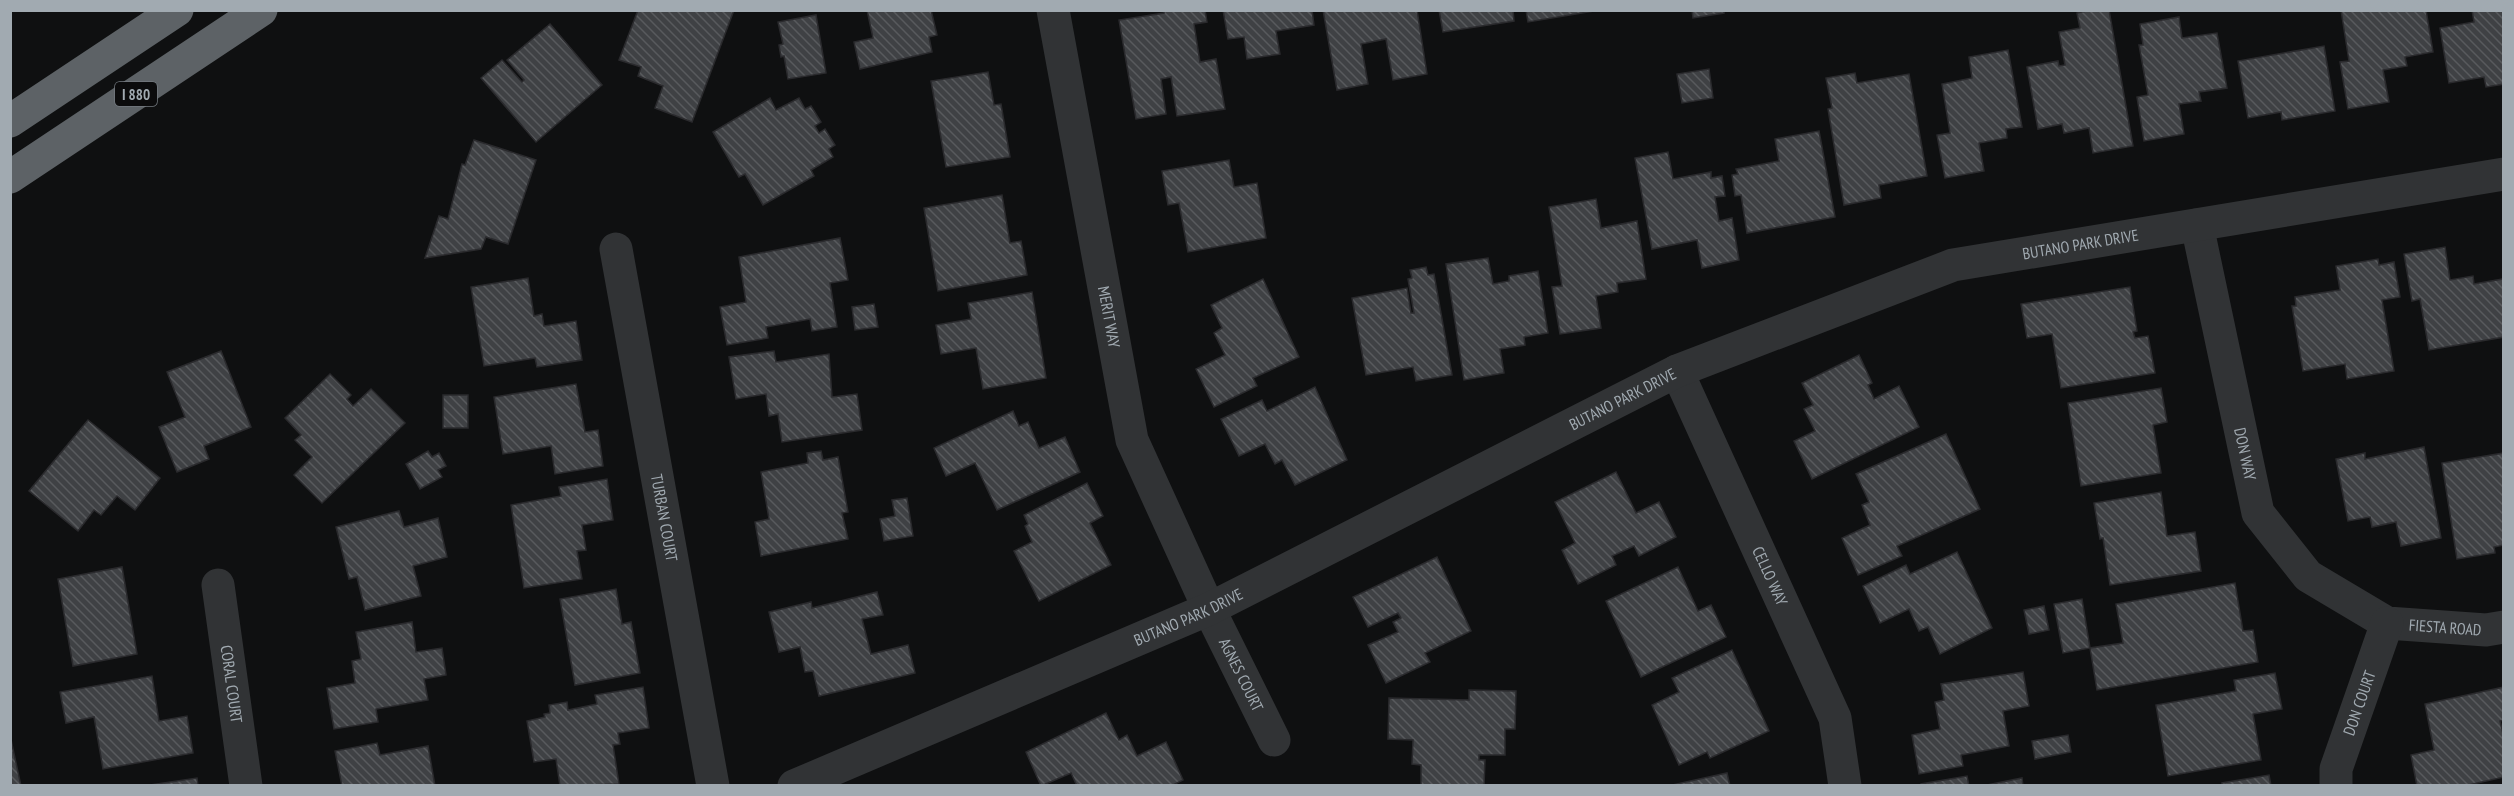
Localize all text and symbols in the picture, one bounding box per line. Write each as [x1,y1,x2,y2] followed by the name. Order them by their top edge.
[115,82,157,106] road number: I 880
[2021,225,2140,263] street label: BUTANO PARK DRIVE
[1094,284,1125,350] street label: MERIT WAY
[1566,363,1679,434] street label: BUTANO PARK DRIVE
[2230,426,2261,483] street label: DON WAY
[647,472,682,563] street label: TURBAN COURT
[1748,543,1793,609] street label: CELLO WAY
[1131,584,1246,650] street label: BUTANO PARK DRIVE
[2408,615,2482,640] street label: FIESTA ROAD
[1215,635,1268,714] street label: AGNES COURT
[216,644,247,724] street label: CORAL COURT
[2339,668,2380,738] street label: DON COURT

